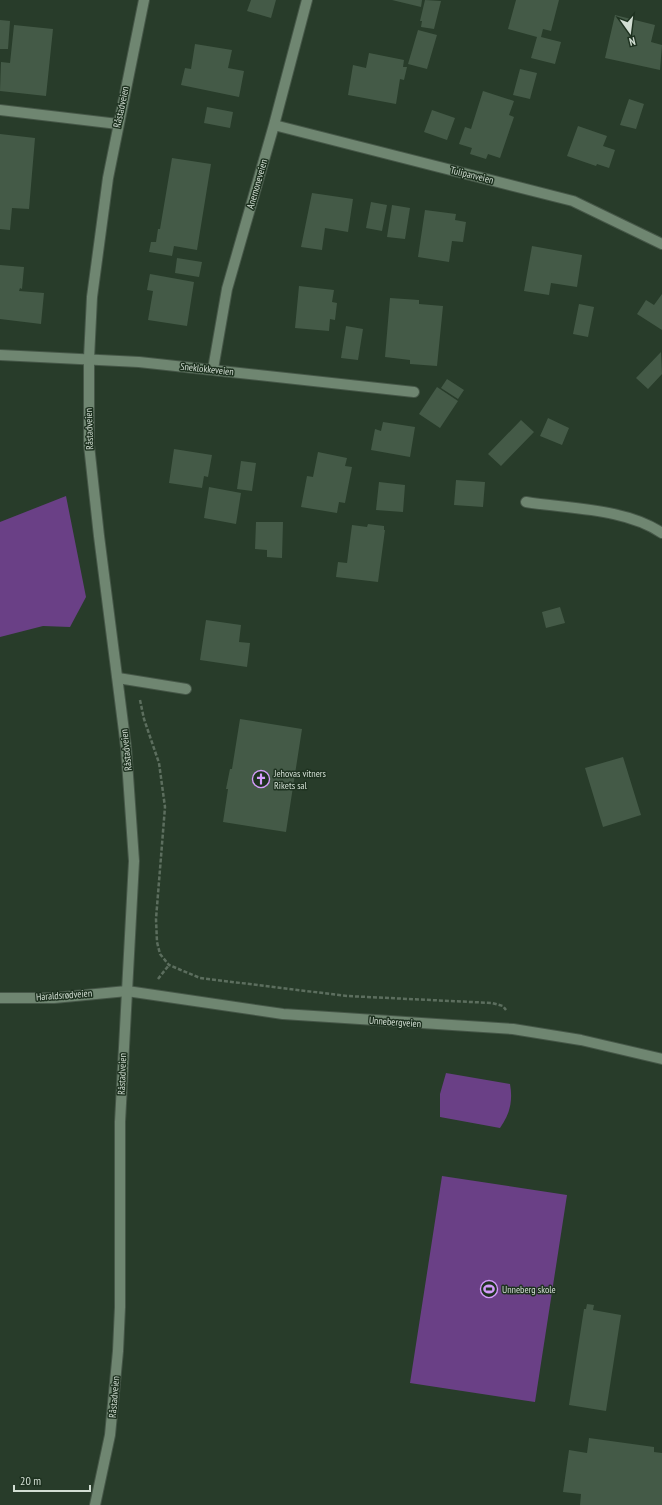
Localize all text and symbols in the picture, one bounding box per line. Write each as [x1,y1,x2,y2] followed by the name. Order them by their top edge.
[610,12,650,52] north arrow
[628,34,637,49] text: N
[110,85,132,129] street label: Råstadveien
[244,158,270,210] street label: Anemoneveien
[449,163,495,187] street label: Tulipanveien
[180,360,234,378] street label: Sneklokkeveien
[82,408,96,450] street label: Råstadveien
[117,728,135,772] street label: Råstadveien
[273,767,327,792] place label: Jehovas vitners Rikets sal
[251,769,271,789] church icon: Jehovas vitners Rikets sal
[35,987,93,1003] street label: Haraldsrødveien
[368,1014,422,1030] street label: Unnebergveien
[115,1053,129,1095] street label: Råstadveien
[479,1279,499,1299] sports icon: Unneberg skole
[502,1283,556,1296] place label: Unneberg skole
[106,1376,122,1418] street label: Råstadveien
[14,1467,90,1493] scale bar
[20,1473,41,1488] text: 20 m

